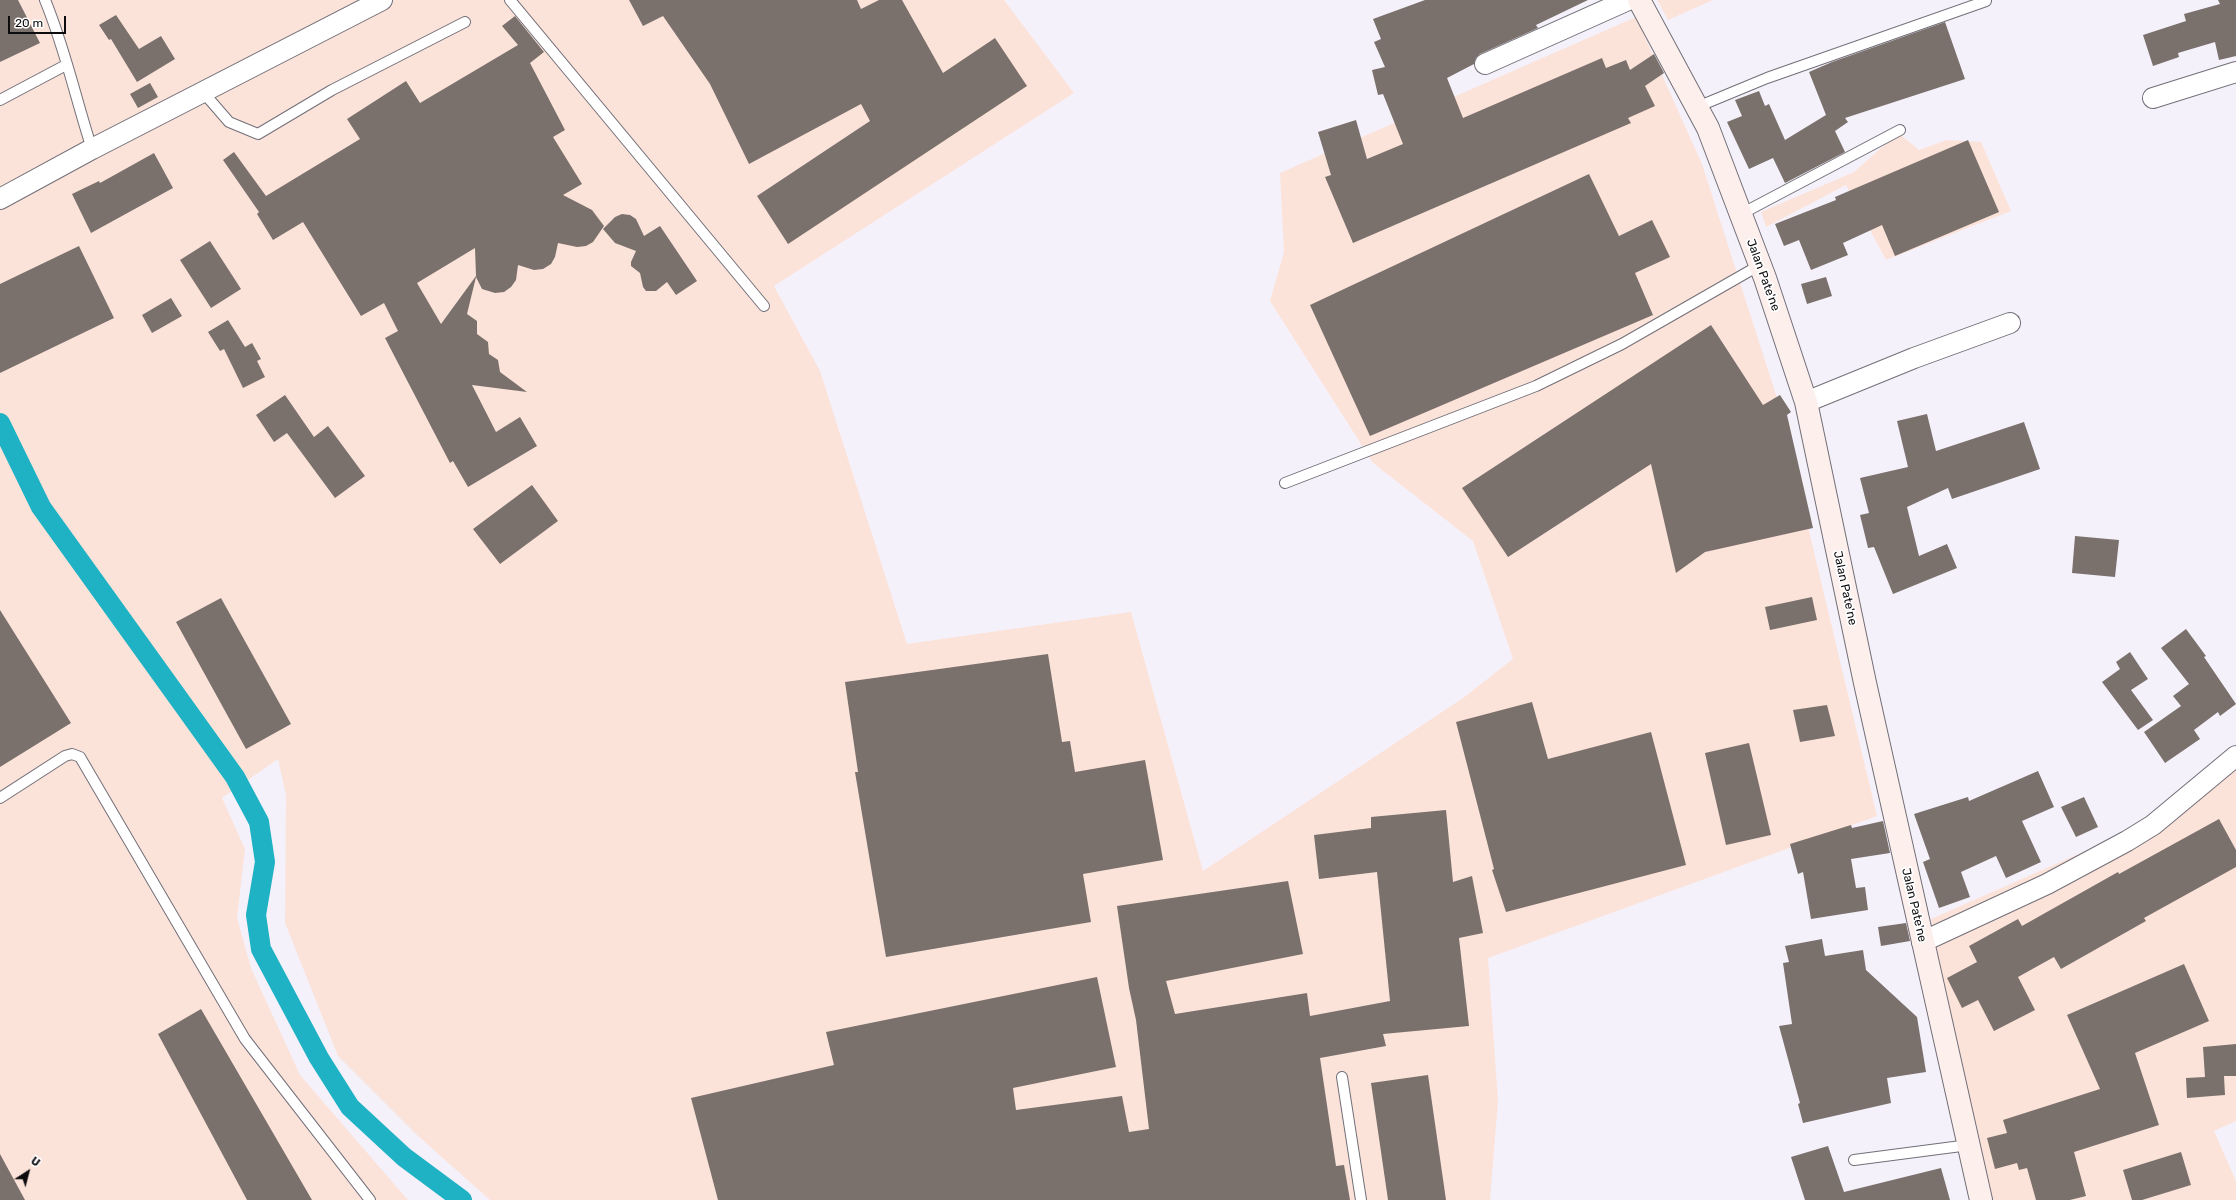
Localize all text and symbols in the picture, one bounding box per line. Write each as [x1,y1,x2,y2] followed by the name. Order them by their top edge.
[10,8,68,34] scale bar
[15,16,43,30] text: 20 m
[1743,237,1783,313] street label: Jalan Pate'ne
[1830,549,1860,627] street label: Jalan Pate'ne
[1898,867,1930,943] street label: Jalan Pate'ne
[8,1152,48,1192] north arrow
[28,1154,42,1169] text: U

